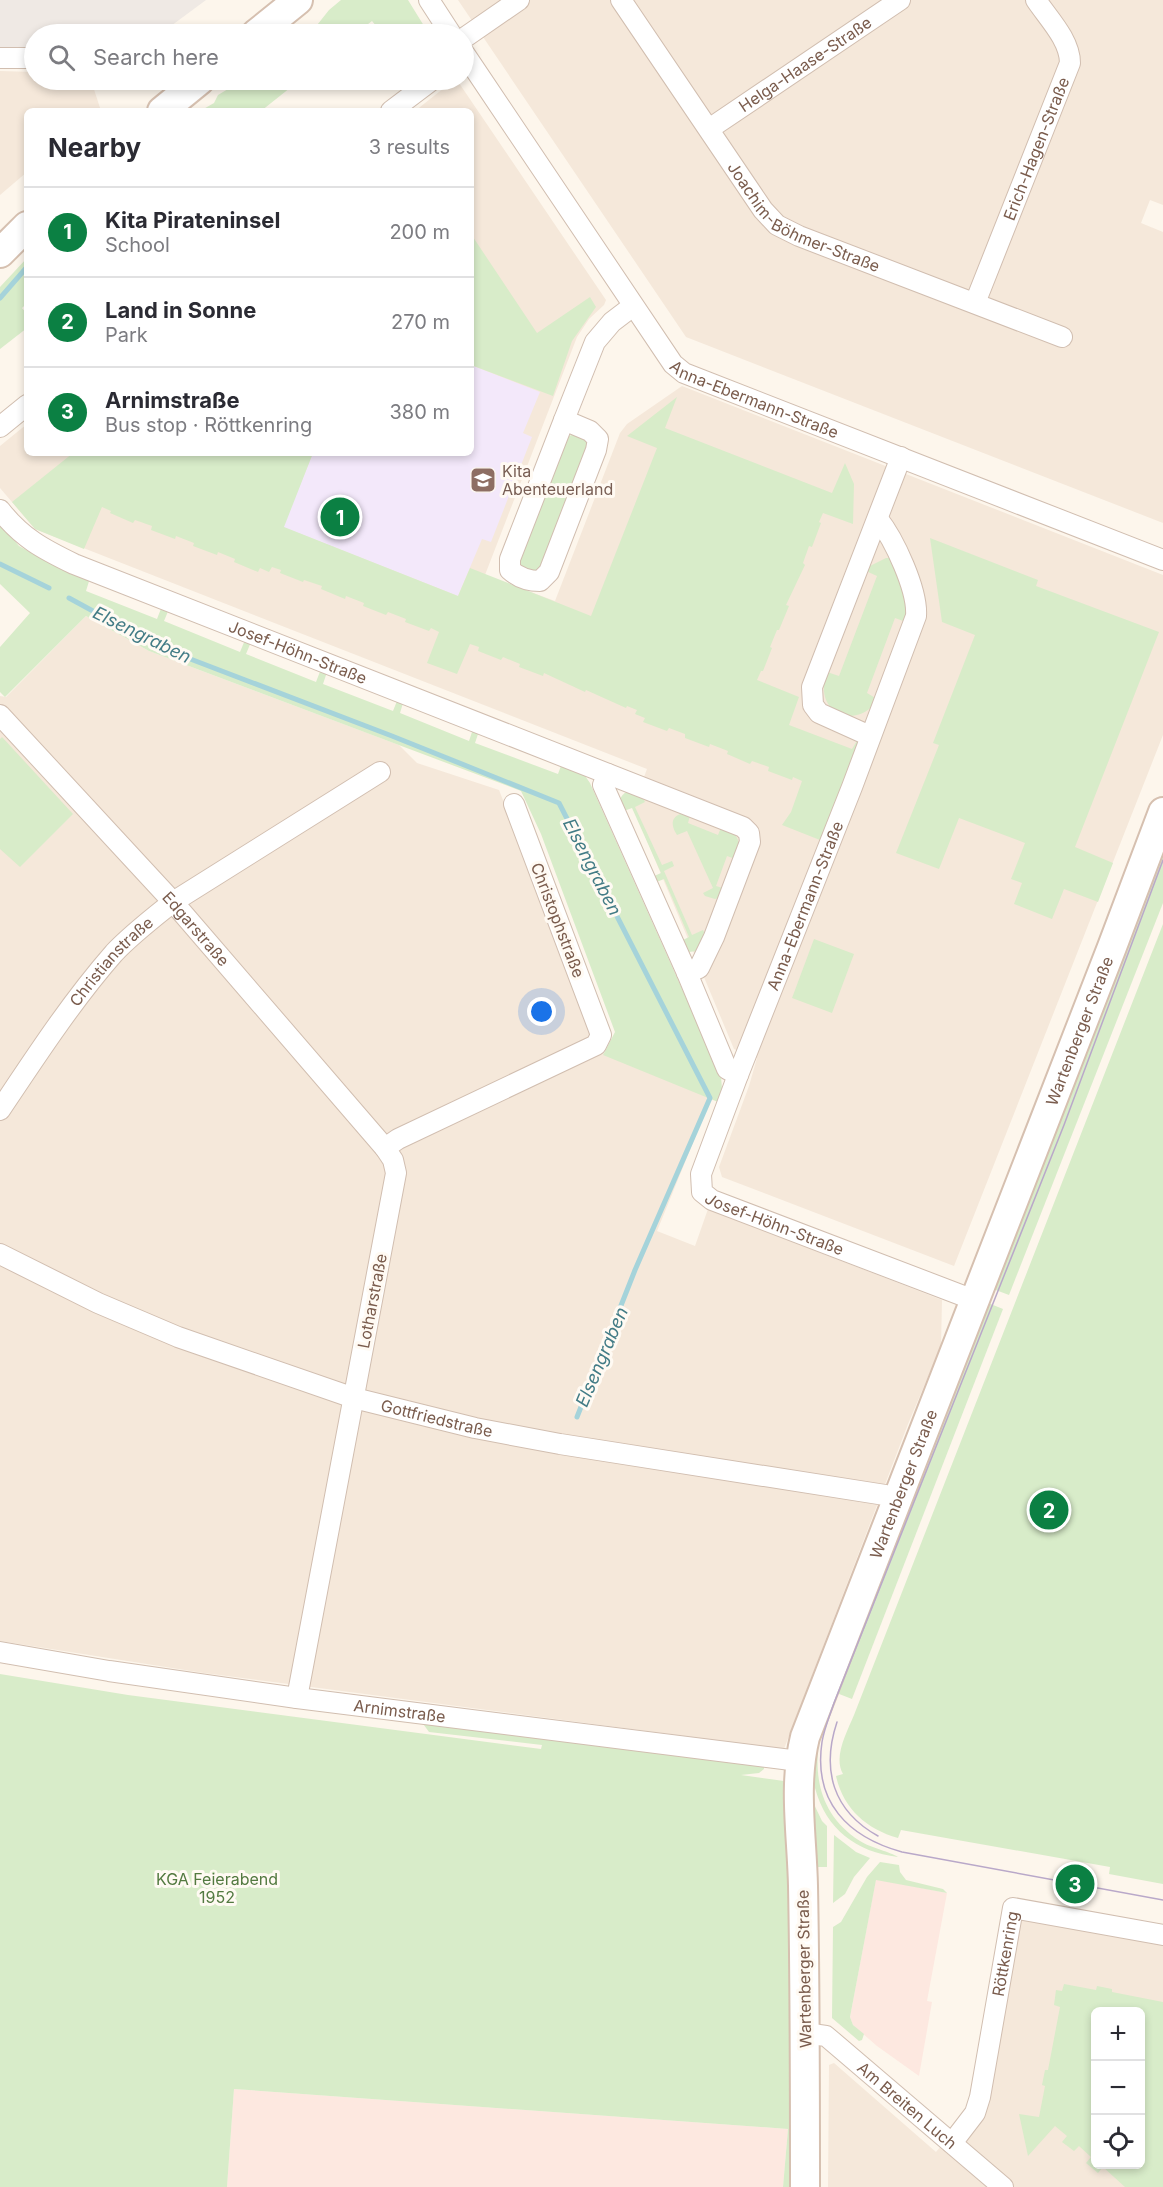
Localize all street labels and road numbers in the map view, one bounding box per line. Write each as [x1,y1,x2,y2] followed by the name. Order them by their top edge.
[735,12,875,116] street label: Helga-Haase-Straße
[999,74,1073,223] street label: Erich-Hagen-Straße
[723,158,883,276] street label: Joachim-Böhmer-Straße
[666,356,842,442] street label: Anna-Ebermann-Straße
[226,616,370,688] street label: Josef-Höhn-Straße
[763,818,847,993] street label: Anna-Ebermann-Straße
[527,860,589,980] street label: Christophstraße
[158,887,234,970] street label: Edgarstraße
[65,912,157,1010] street label: Christianstraße
[1041,954,1117,1108] street label: Wartenberger Straße
[701,1188,847,1259] street label: Josef-Höhn-Straße
[353,1252,391,1350] street label: Lotharstraße
[379,1395,494,1441] street label: Gottfriedstraße
[865,1407,941,1561] street label: Wartenberger Straße
[352,1695,447,1727] street label: Arnimstraße
[793,1890,815,2048] street label: Wartenberger Straße
[988,1909,1022,1998] street label: Röttkenring
[853,2057,961,2153] street label: Am Breiten Luch

